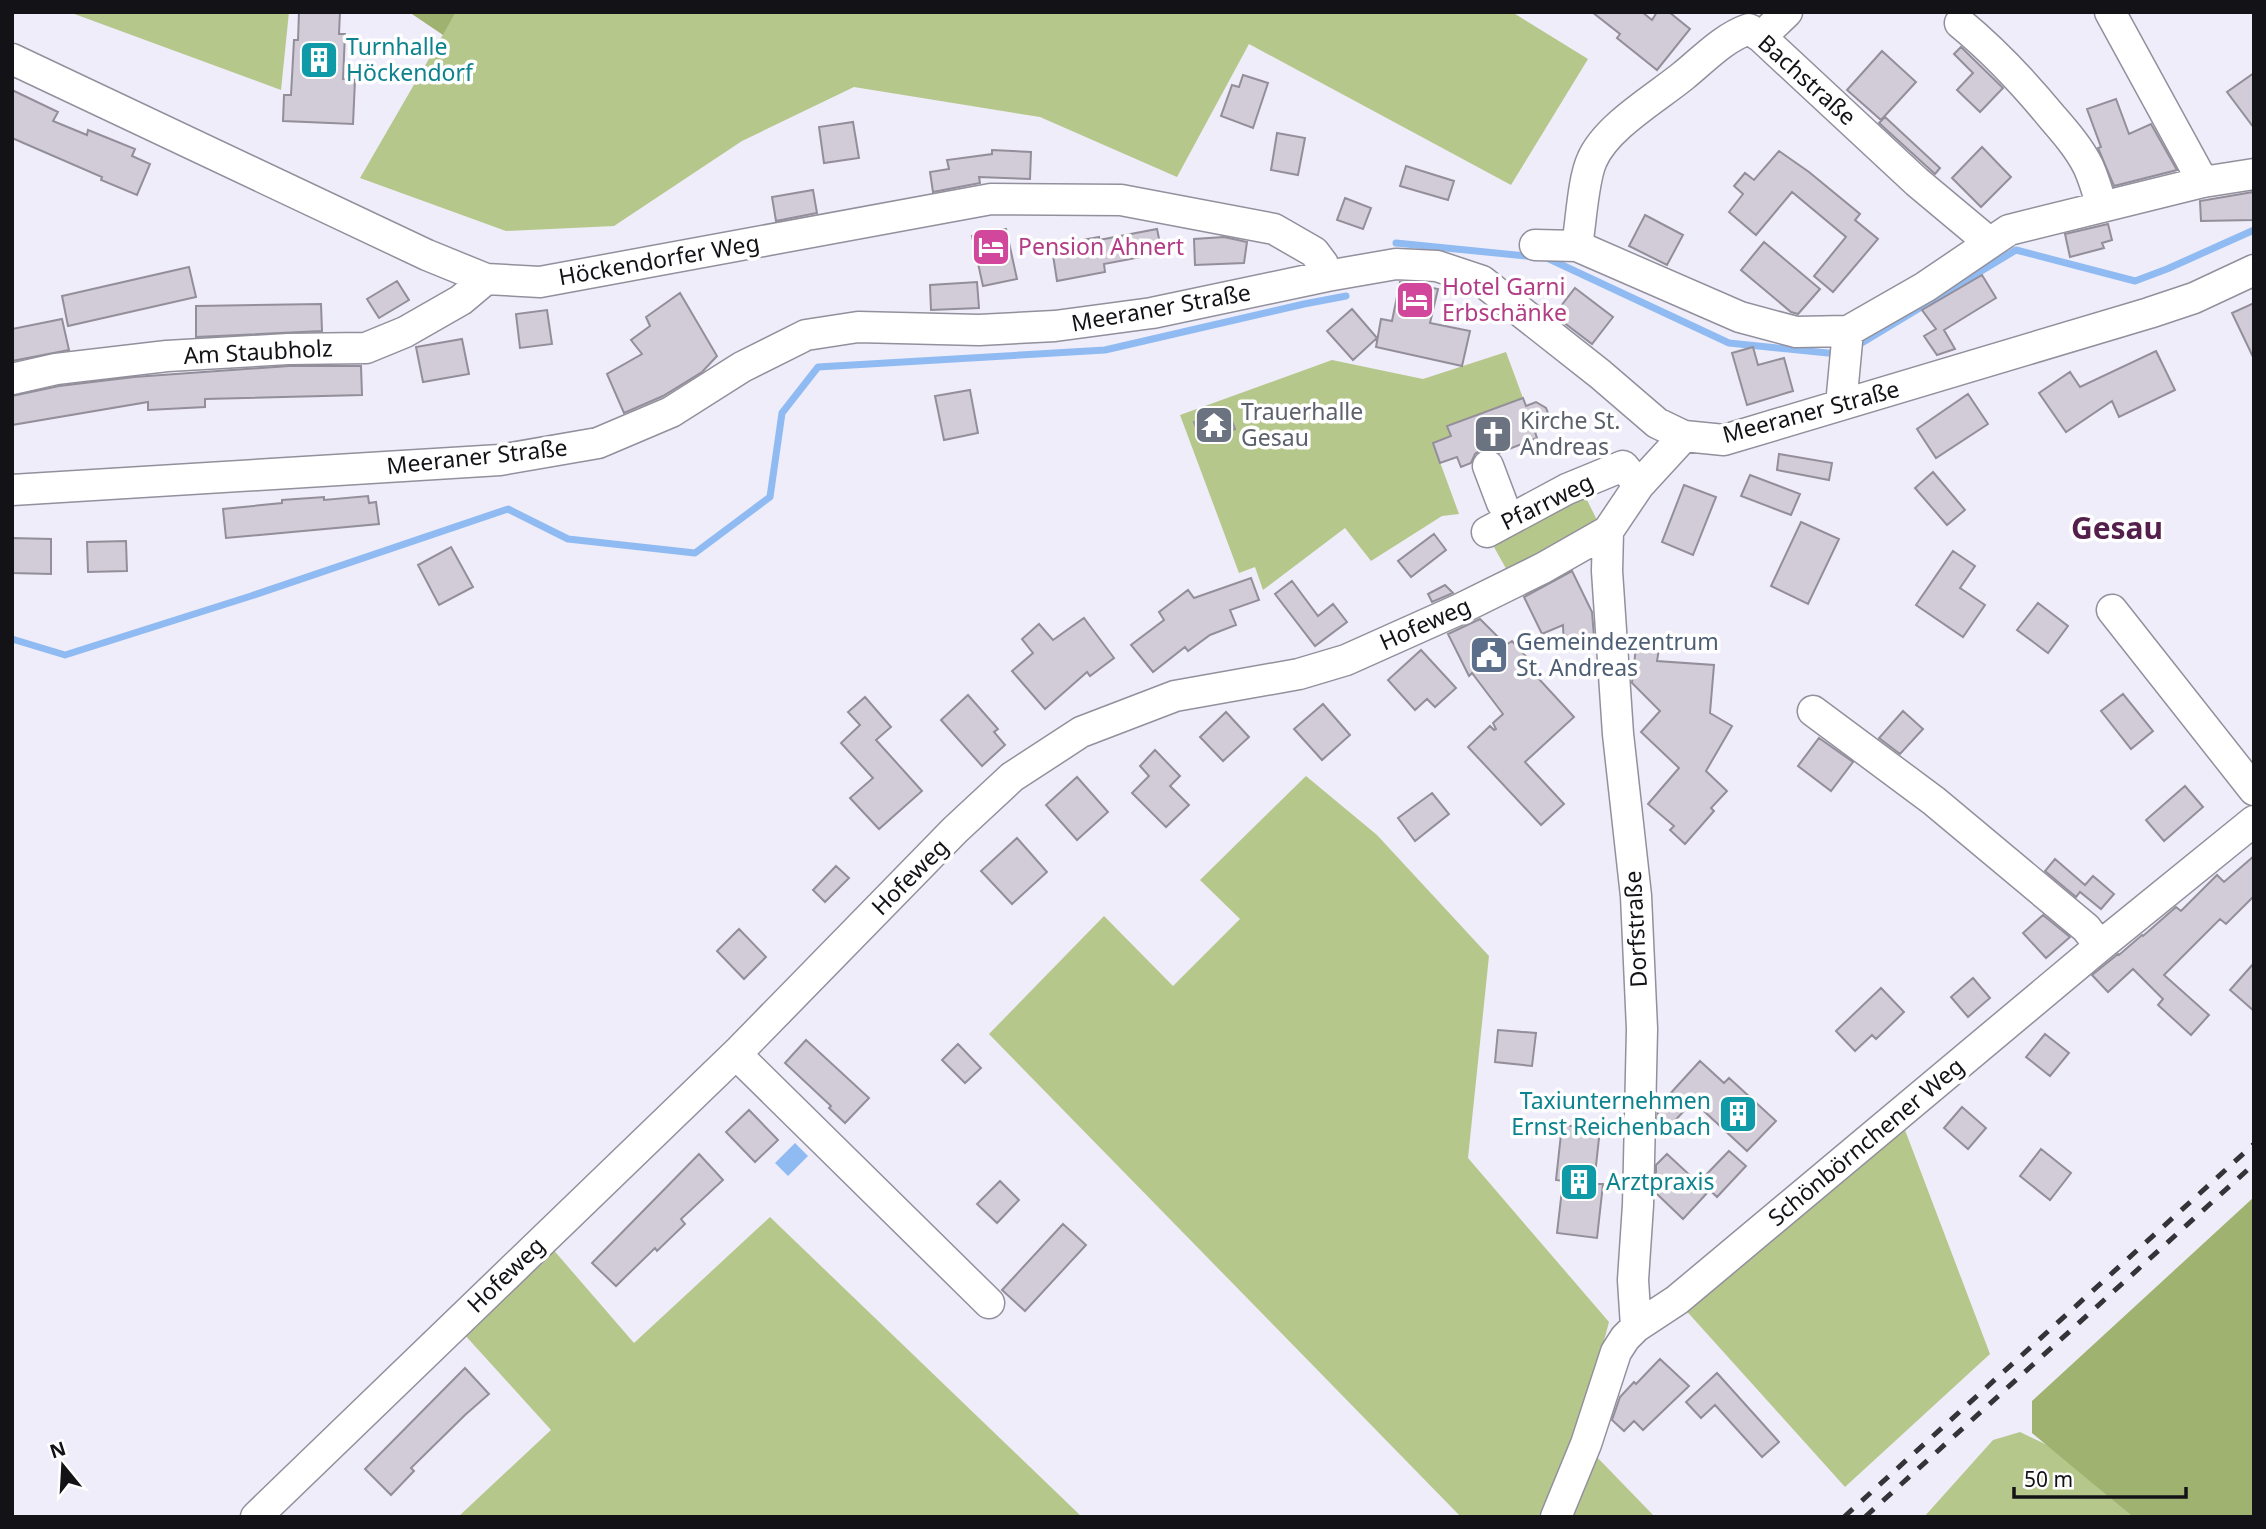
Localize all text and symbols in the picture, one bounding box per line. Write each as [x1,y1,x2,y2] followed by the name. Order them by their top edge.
[1752,27,1864,132] street label: Bachstraße
[346,30,474,88] place label: Turnhalle Höckendorf
[298,39,340,81] building icon: Turnhalle Höckendorf
[556,226,762,292] street label: Höckendorfer Weg
[970,226,1012,268] hotel icon: Pension Ahnert
[1018,230,1184,262] place label: Pension Ahnert
[1442,270,1567,328] place label: Hotel Garni Erbschänke
[1069,275,1253,339] street label: Meeraner Straße
[1394,279,1436,321] hotel icon: Hotel Garni Erbschänke
[183,331,333,371] street label: Am Staubholz
[1719,372,1903,450] street label: Meeraner Straße
[1241,395,1363,453] place label: Trauerhalle Gesau
[1193,404,1235,446] temple icon: Trauerhalle Gesau
[1520,404,1621,462] place label: Kirche St. Andreas
[1472,413,1514,455] church icon: Kirche St. Andreas
[385,431,569,481] street label: Meeraner Straße
[1495,465,1598,537] street label: Pfarrweg
[2071,507,2163,548] district label: Gesau
[1374,589,1475,657] street label: Hofeweg
[1516,625,1719,683] place label: Gemeindezentrum St. Andreas
[1468,634,1510,676] public building icon: Gemeindezentrum St. Andreas
[864,831,955,922] street label: Hofeweg
[1616,870,1654,988] street label: Dorfstraße
[1761,1050,1970,1233] street label: Schönbörnchener Weg
[1511,1084,1711,1142] place label: Taxiunternehmen Ernst Reichenbach
[1717,1093,1759,1135] building icon: Taxiunternehmen Ernst Reichenbach
[1558,1161,1600,1203] building icon: Arztpraxis
[1606,1165,1715,1197] place label: Arztpraxis
[459,1229,551,1319] street label: Hofeweg
[28,1431,98,1501] north arrow
[46,1435,69,1465] text: N
[2014,1456,2186,1500] scale bar
[2024,1465,2073,1493] text: 50 m

